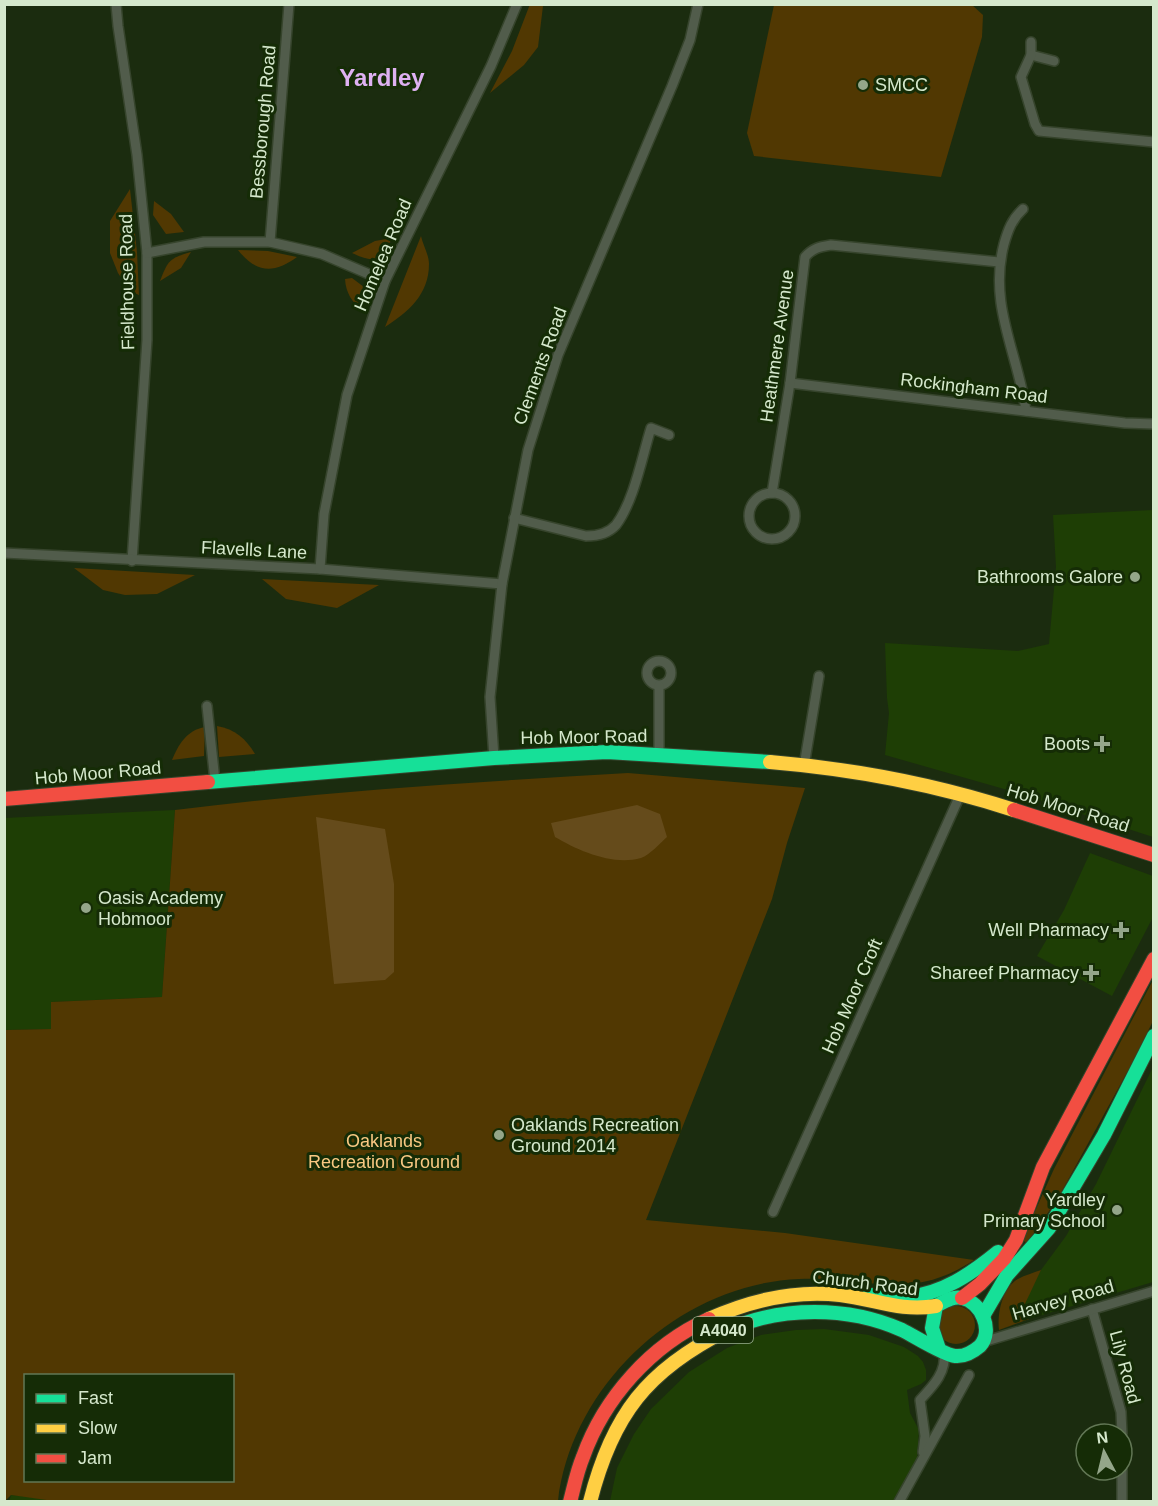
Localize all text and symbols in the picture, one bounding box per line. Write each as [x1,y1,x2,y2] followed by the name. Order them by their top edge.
[246,44,280,200] street label: Bessborough Road
[339,64,425,91] district label: Yardley
[875,75,928,95] place label: SMCC
[856,78,870,92] marker: SMCC
[350,196,416,314] street label: Homelea Road
[116,214,138,350] street label: Fieldhouse Road
[756,268,798,424] street label: Heathmere Avenue
[509,304,571,428] street label: Clements Road
[899,369,1049,407] street label: Rockingham Road
[201,537,307,563] street label: Flavells Lane
[977,567,1123,587] place label: Bathrooms Galore
[1128,570,1142,584] marker: Bathrooms Galore
[520,726,648,748] street label: Hob Moor Road
[1044,734,1090,754] place label: Boots
[1095,737,1109,751] marker: Boots
[34,758,162,788] street label: Hob Moor Road
[1004,780,1132,836] street label: Hob Moor Road
[98,888,223,929] place label: Oasis Academy Hobmoor
[79,901,93,915] marker: Oasis Academy Hobmoor
[988,920,1109,940] place label: Well Pharmacy
[1114,923,1128,937] marker: Well Pharmacy
[818,936,886,1056] street label: Hob Moor Croft
[930,963,1079,983] place label: Shareef Pharmacy
[1084,966,1098,980] marker: Shareef Pharmacy
[511,1115,679,1156] place label: Oaklands Recreation Ground 2014
[492,1128,506,1142] marker: Oaklands Recreation Ground 2014
[308,1131,460,1172] park label: Oaklands Recreation Ground
[983,1190,1105,1231] place label: Yardley Primary School
[1110,1203,1124,1217] marker: Yardley Primary School
[811,1267,919,1299] street label: Church Road
[1010,1276,1116,1324] street label: Harvey Road
[693,1317,753,1343] road number: A4040
[1106,1328,1144,1406] street label: Lily Road
[24,1374,234,1482] legend
[78,1388,113,1408] text: Fast
[78,1418,118,1438] text: Slow
[1074,1422,1134,1482] north arrow
[1095,1428,1109,1447] text: N
[78,1448,112,1468] text: Jam

